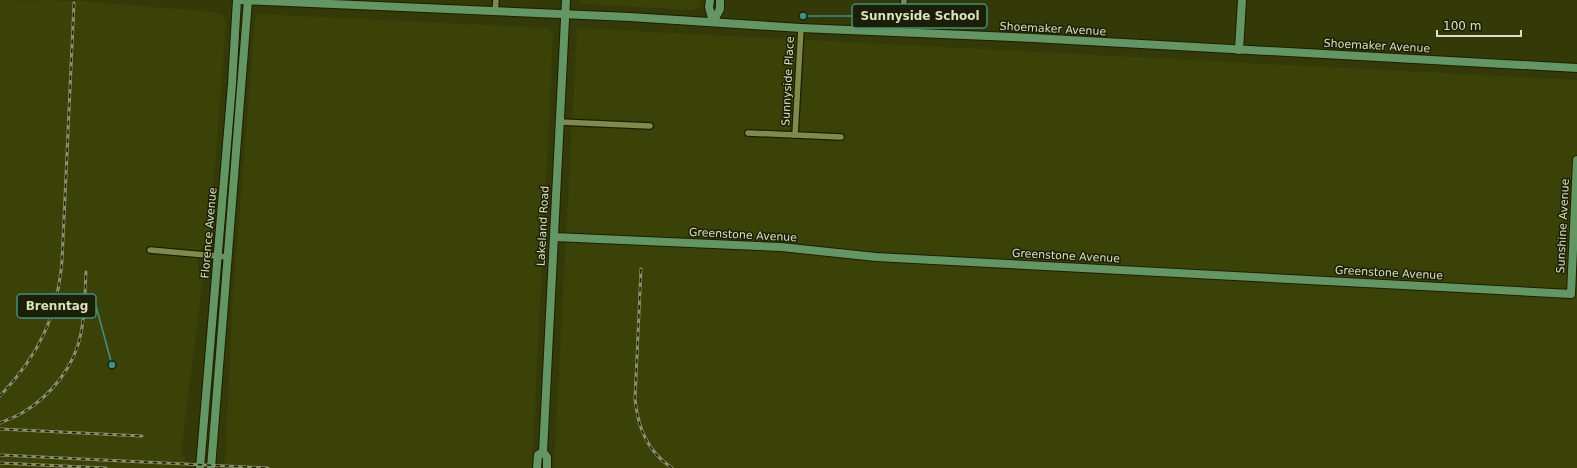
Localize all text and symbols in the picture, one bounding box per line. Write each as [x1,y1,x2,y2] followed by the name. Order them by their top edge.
[852,4,987,28] callout: Sunnyside School
[860,9,980,23] text: Sunnyside School
[1437,12,1521,38] scale bar
[1443,19,1481,33] text: 100 m
[999,20,1107,38] street label: Shoemaker Avenue
[779,36,797,126] street label: Sunnyside Place
[1323,37,1431,55] street label: Shoemaker Avenue
[1554,178,1572,274] street label: Sunshine Avenue
[534,185,552,267] street label: Lakeland Road
[199,187,219,279] street label: Florence Avenue
[689,226,798,244] street label: Greenstone Avenue
[1012,247,1121,265] street label: Greenstone Avenue
[1335,264,1444,282] street label: Greenstone Avenue
[17,294,96,318] callout: Brenntag
[26,299,88,313] text: Brenntag

